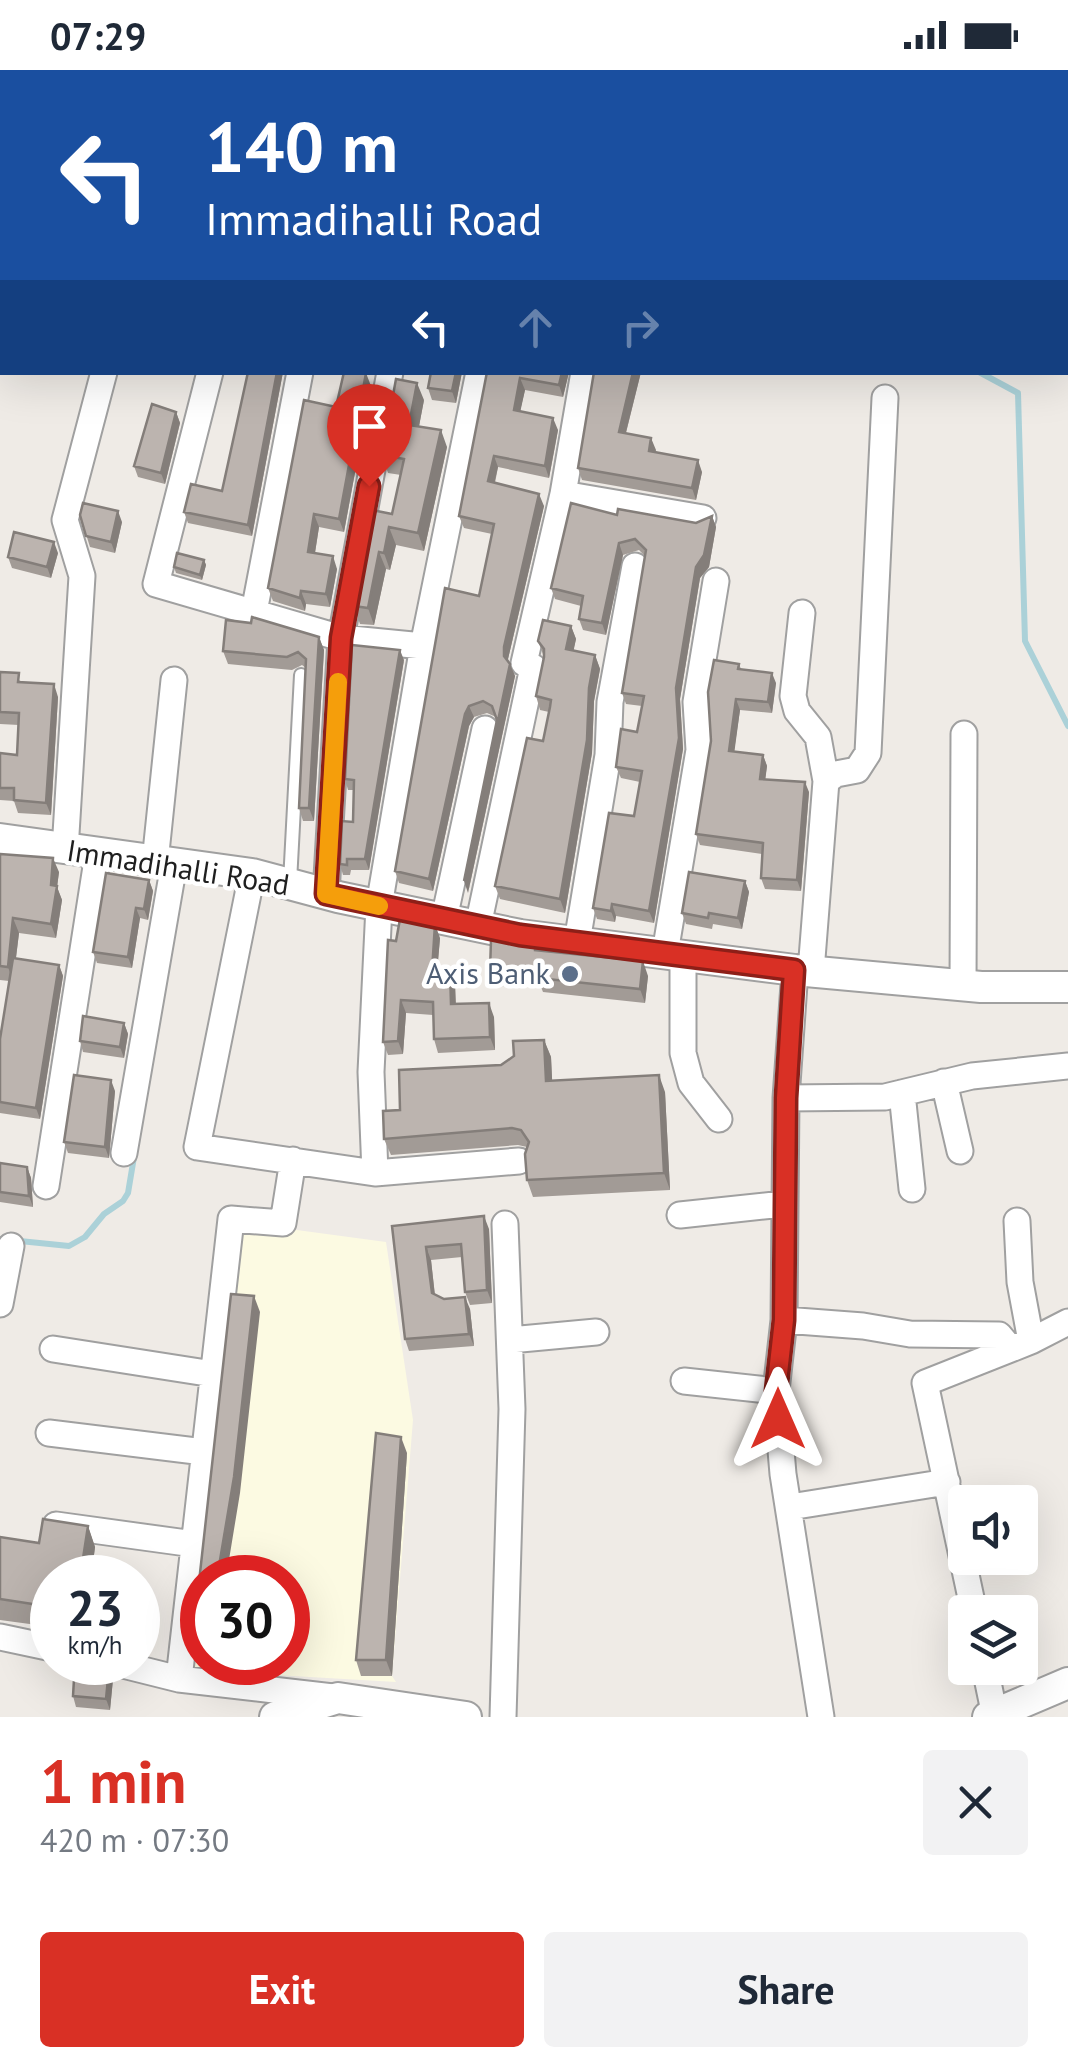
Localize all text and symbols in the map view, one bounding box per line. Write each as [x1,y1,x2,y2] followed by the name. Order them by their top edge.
[50,11,146,60] text: 07:29
[205,101,398,191] text: 140 m
[40,110,170,240] icon: left
[205,189,542,247] text: Immadihalli Road
[403,300,458,355] icon: left
[508,300,563,355] icon: ahead
[613,300,668,355] icon: right
[327,384,412,487] pin
[342,399,397,454] icon: arrive
[64,830,292,903] street label: Immadihalli Road
[426,953,551,992] place label: Axis Bank
[559,963,581,985] marker: Axis Bank
[726,1367,830,1471] position arrow
[948,1485,1038,1685] map controls
[948,1485,1038,1575] button: sound
[180,1555,310,1685] speed limit sign: 30
[67,1575,123,1640] text: 23
[948,1595,1038,1685] button: layers
[68,1629,122,1661] text: km/h
[40,1742,186,1820] text: 1 min
[923,1750,1028,1855] button: close
[40,1819,229,1861] text: 420 m · 07:30
[40,1932,524,2047] button: Exit
[544,1932,1028,2047] button: Share

